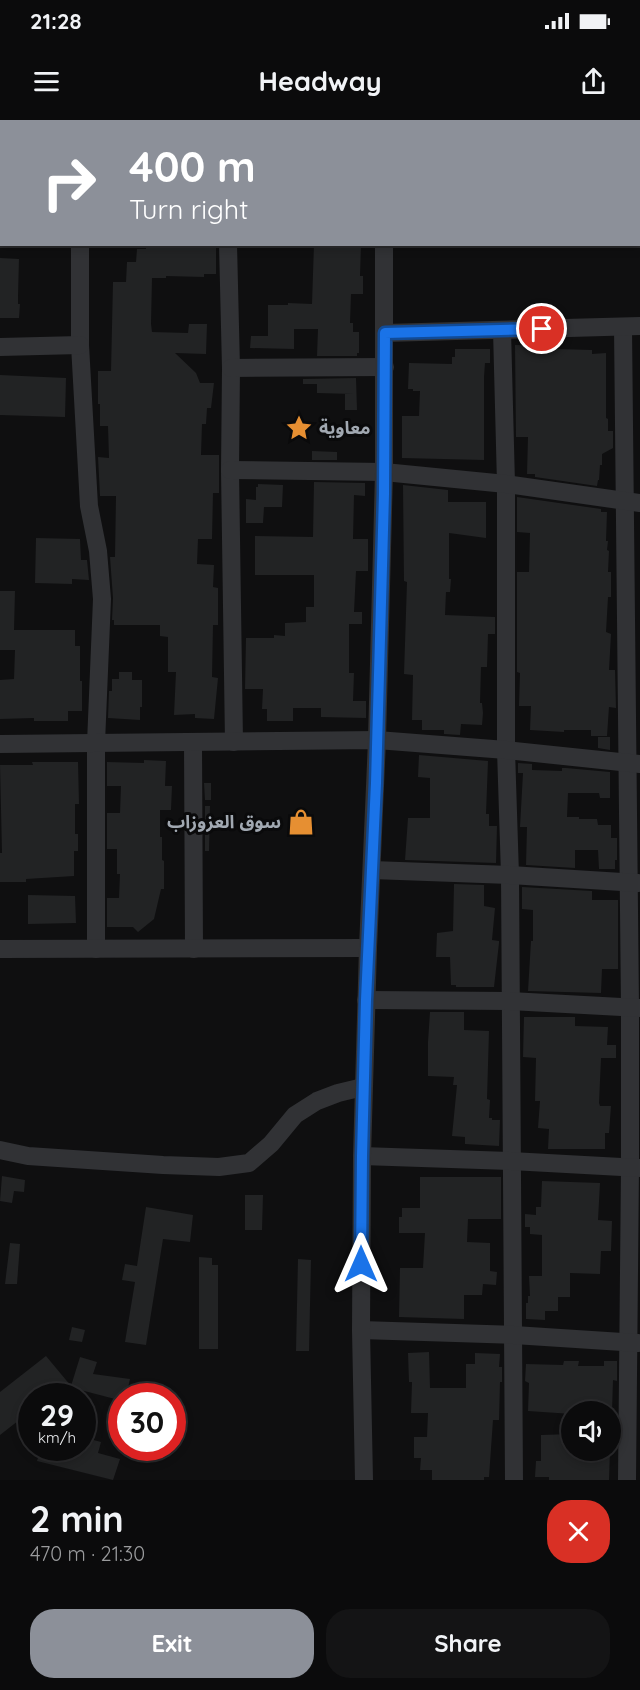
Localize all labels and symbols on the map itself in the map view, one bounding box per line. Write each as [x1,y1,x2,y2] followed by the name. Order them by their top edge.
[516,303,567,354] pin
[284,413,314,443] place icon: معاوية
[319,416,371,439] place label: معاوية
[286,807,316,837] shop icon: سوق العزوزاب
[167,810,281,833] place label: سوق العزوزاب
[329,1232,393,1296] position arrow
[108,1383,186,1461] speed limit sign: 30

